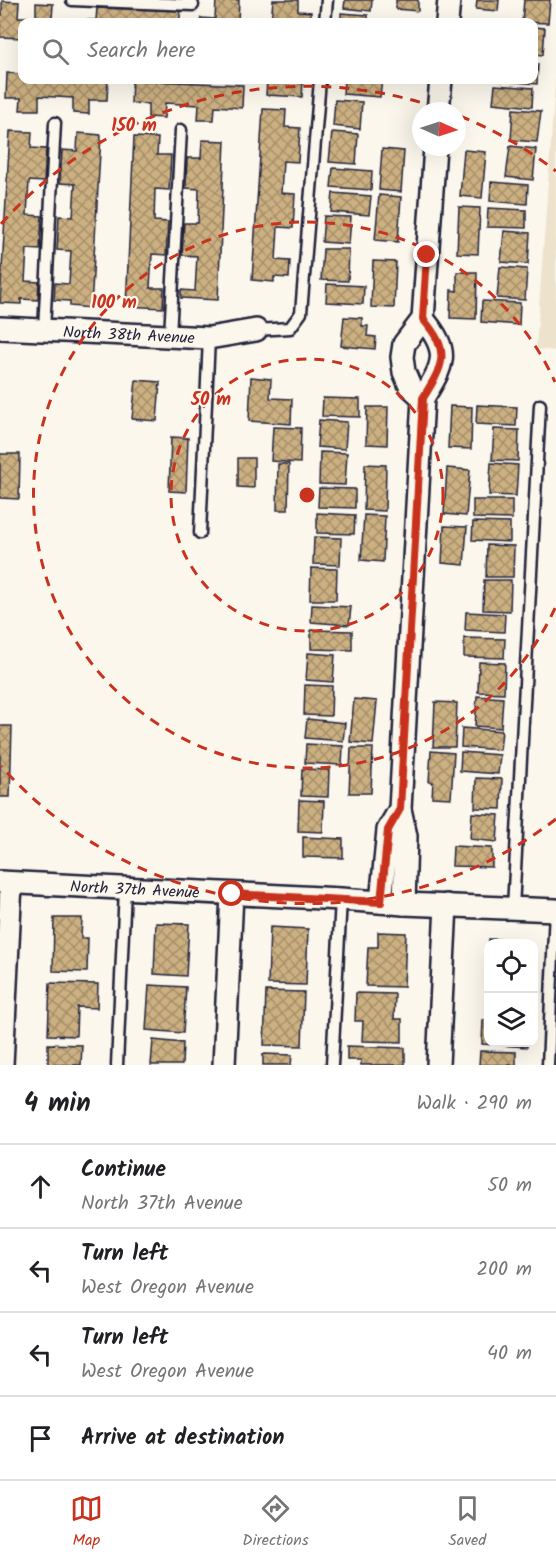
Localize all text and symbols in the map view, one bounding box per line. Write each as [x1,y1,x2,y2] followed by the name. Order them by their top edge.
[18,18,538,84] search box
[87,34,195,69] text: Search here
[39,35,72,68] icon: search
[412,102,466,156] north arrow
[111,112,157,141] text: 150 m
[413,241,439,267] route end
[91,289,137,318] text: 100 m
[62,320,195,351] street label: North 38th Avenue
[190,386,231,415] text: 50 m
[297,485,317,505] centre of rings
[69,875,200,906] street label: North 37th Avenue
[218,880,244,906] route start
[484,939,538,1047] map controls
[484,939,538,993] button: locate
[484,993,538,1047] button: layers
[24,1083,91,1125] text: 4 min
[417,1088,532,1120] text: Walk · 290 m
[81,1153,166,1188] text: Continue
[24,1170,57,1203] icon: ahead
[487,1170,532,1202] text: 50 m
[81,1188,243,1220] text: North 37th Avenue
[81,1237,168,1272] text: Turn left
[24,1254,57,1287] icon: left
[476,1254,532,1286] text: 200 m
[81,1272,254,1304] text: West Oregon Avenue
[81,1321,168,1356] text: Turn left
[24,1338,57,1371] icon: left
[487,1338,532,1370] text: 40 m
[81,1356,254,1388] text: West Oregon Avenue
[81,1421,284,1456] text: Arrive at destination
[24,1422,57,1455] icon: arrive
[70,1492,103,1553] tab: Map
[242,1492,309,1553] tab: Directions
[448,1492,486,1553] tab: Saved

